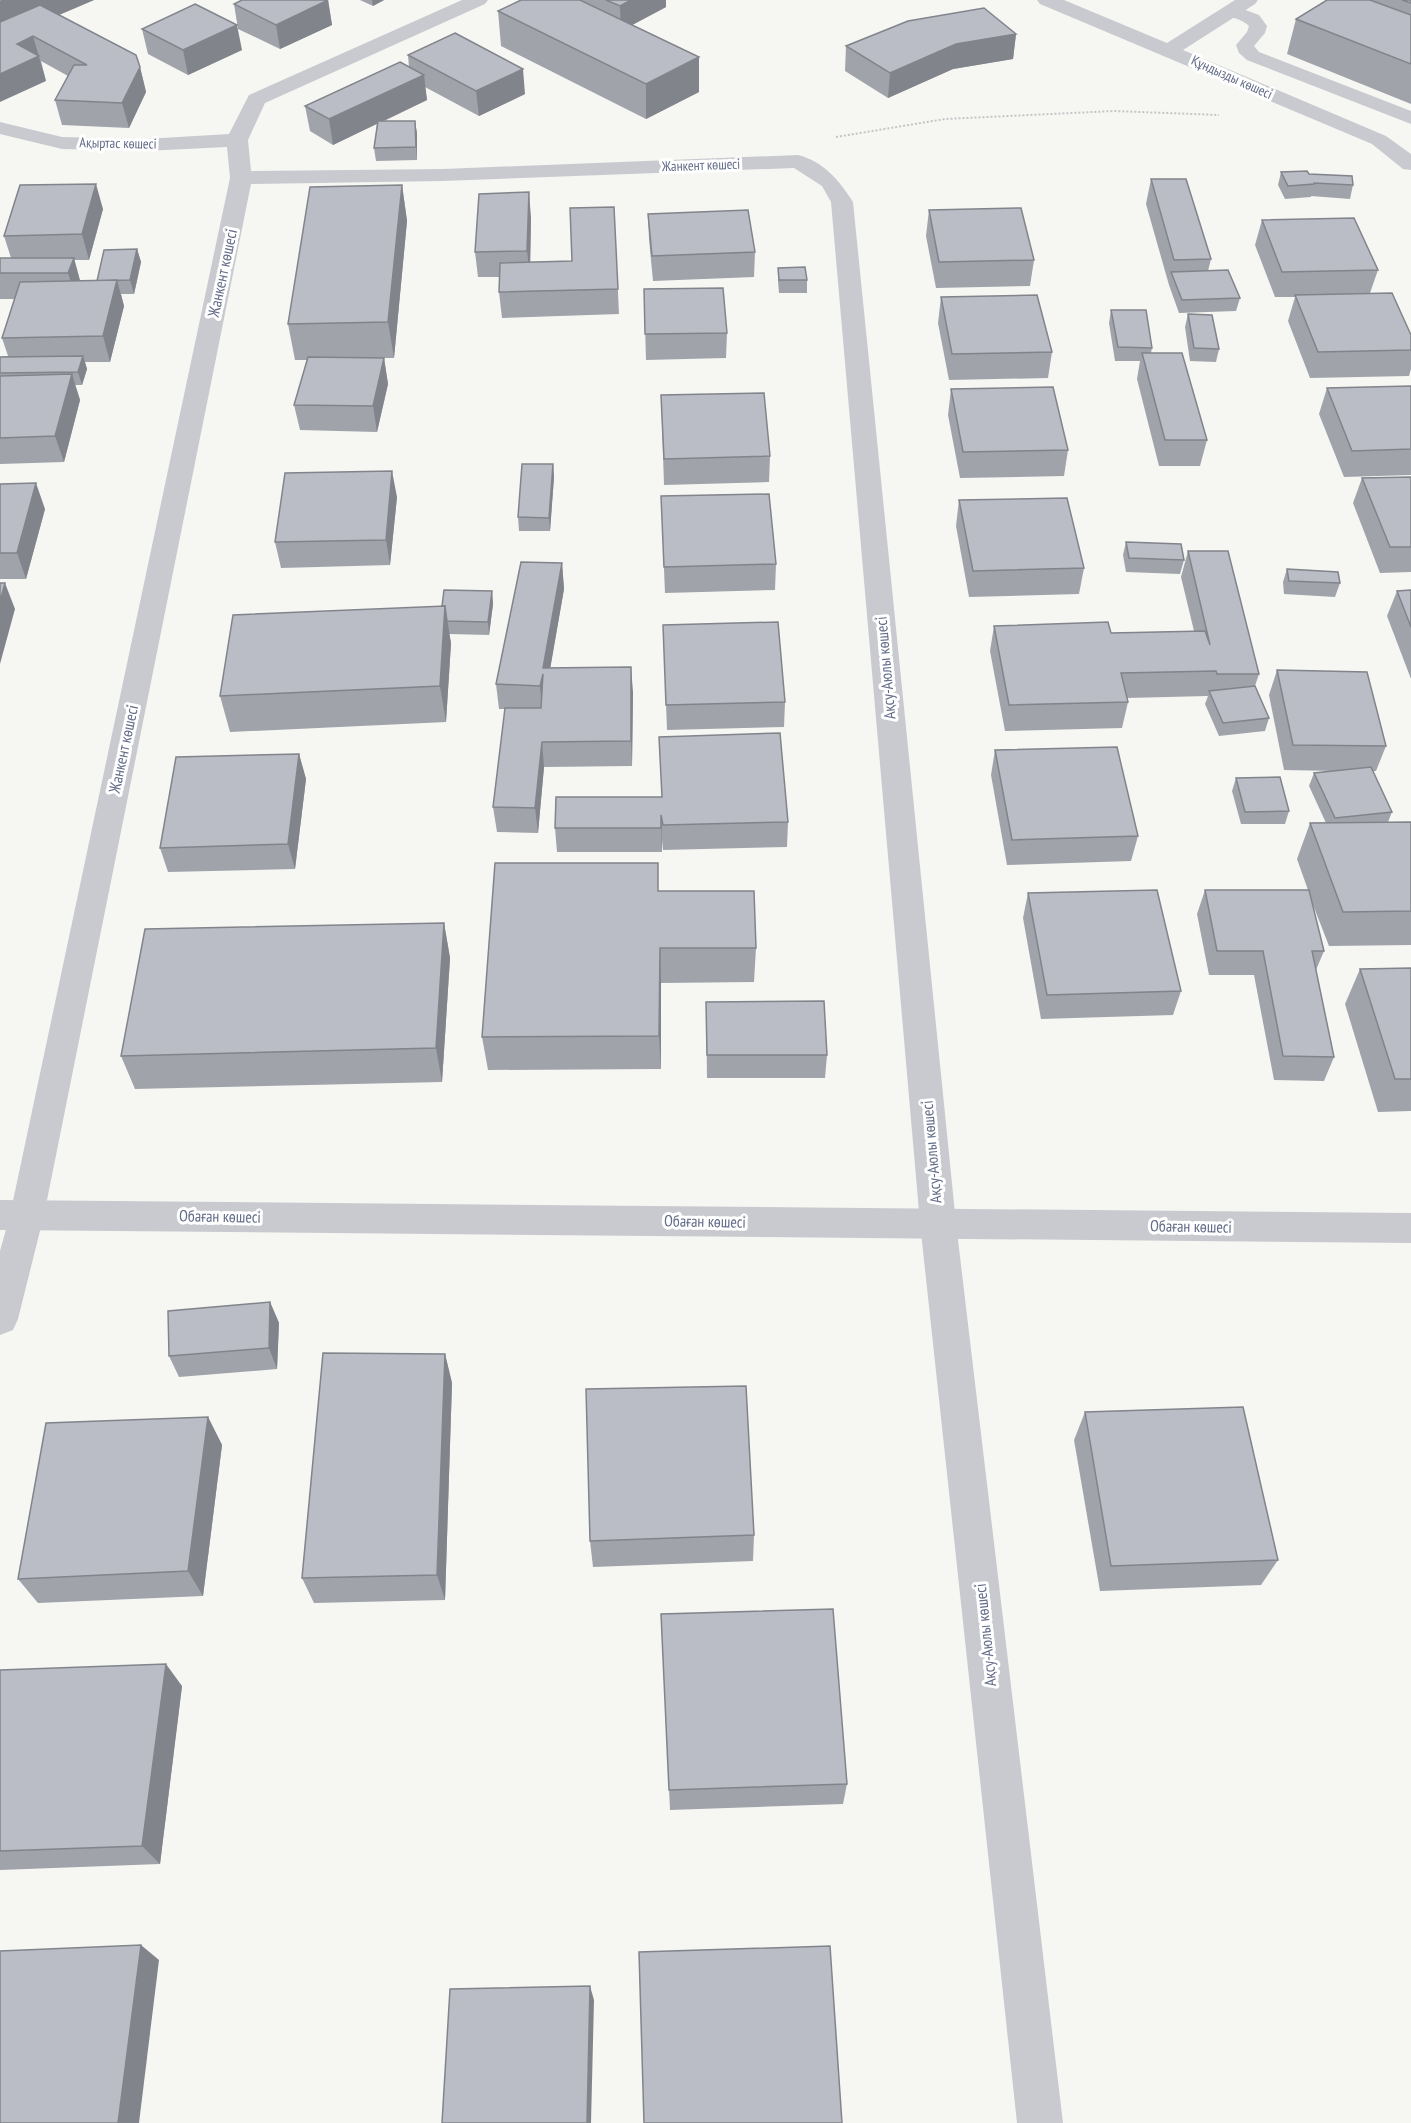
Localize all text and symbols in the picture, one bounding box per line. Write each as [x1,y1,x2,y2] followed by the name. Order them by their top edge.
[1188,51,1276,103] street label: Құндызды көшесі
[79,133,157,153] street label: Ақыртас көшесі
[660,155,741,175] street label: Жанкент көшесі
[203,227,241,320] street label: Жанкент көшесі
[871,616,899,720] street label: Ақсу-Аюлы көшесі
[104,703,142,796] street label: Жанкент көшесі
[917,1100,945,1204] street label: Ақсу-Аюлы көшесі
[179,1205,261,1227] street label: Обаған көшесі
[664,1210,746,1232] street label: Обаған көшесі
[1150,1215,1232,1237] street label: Обаған көшесі
[970,1583,1000,1687] street label: Ақсу-Аюлы көшесі

